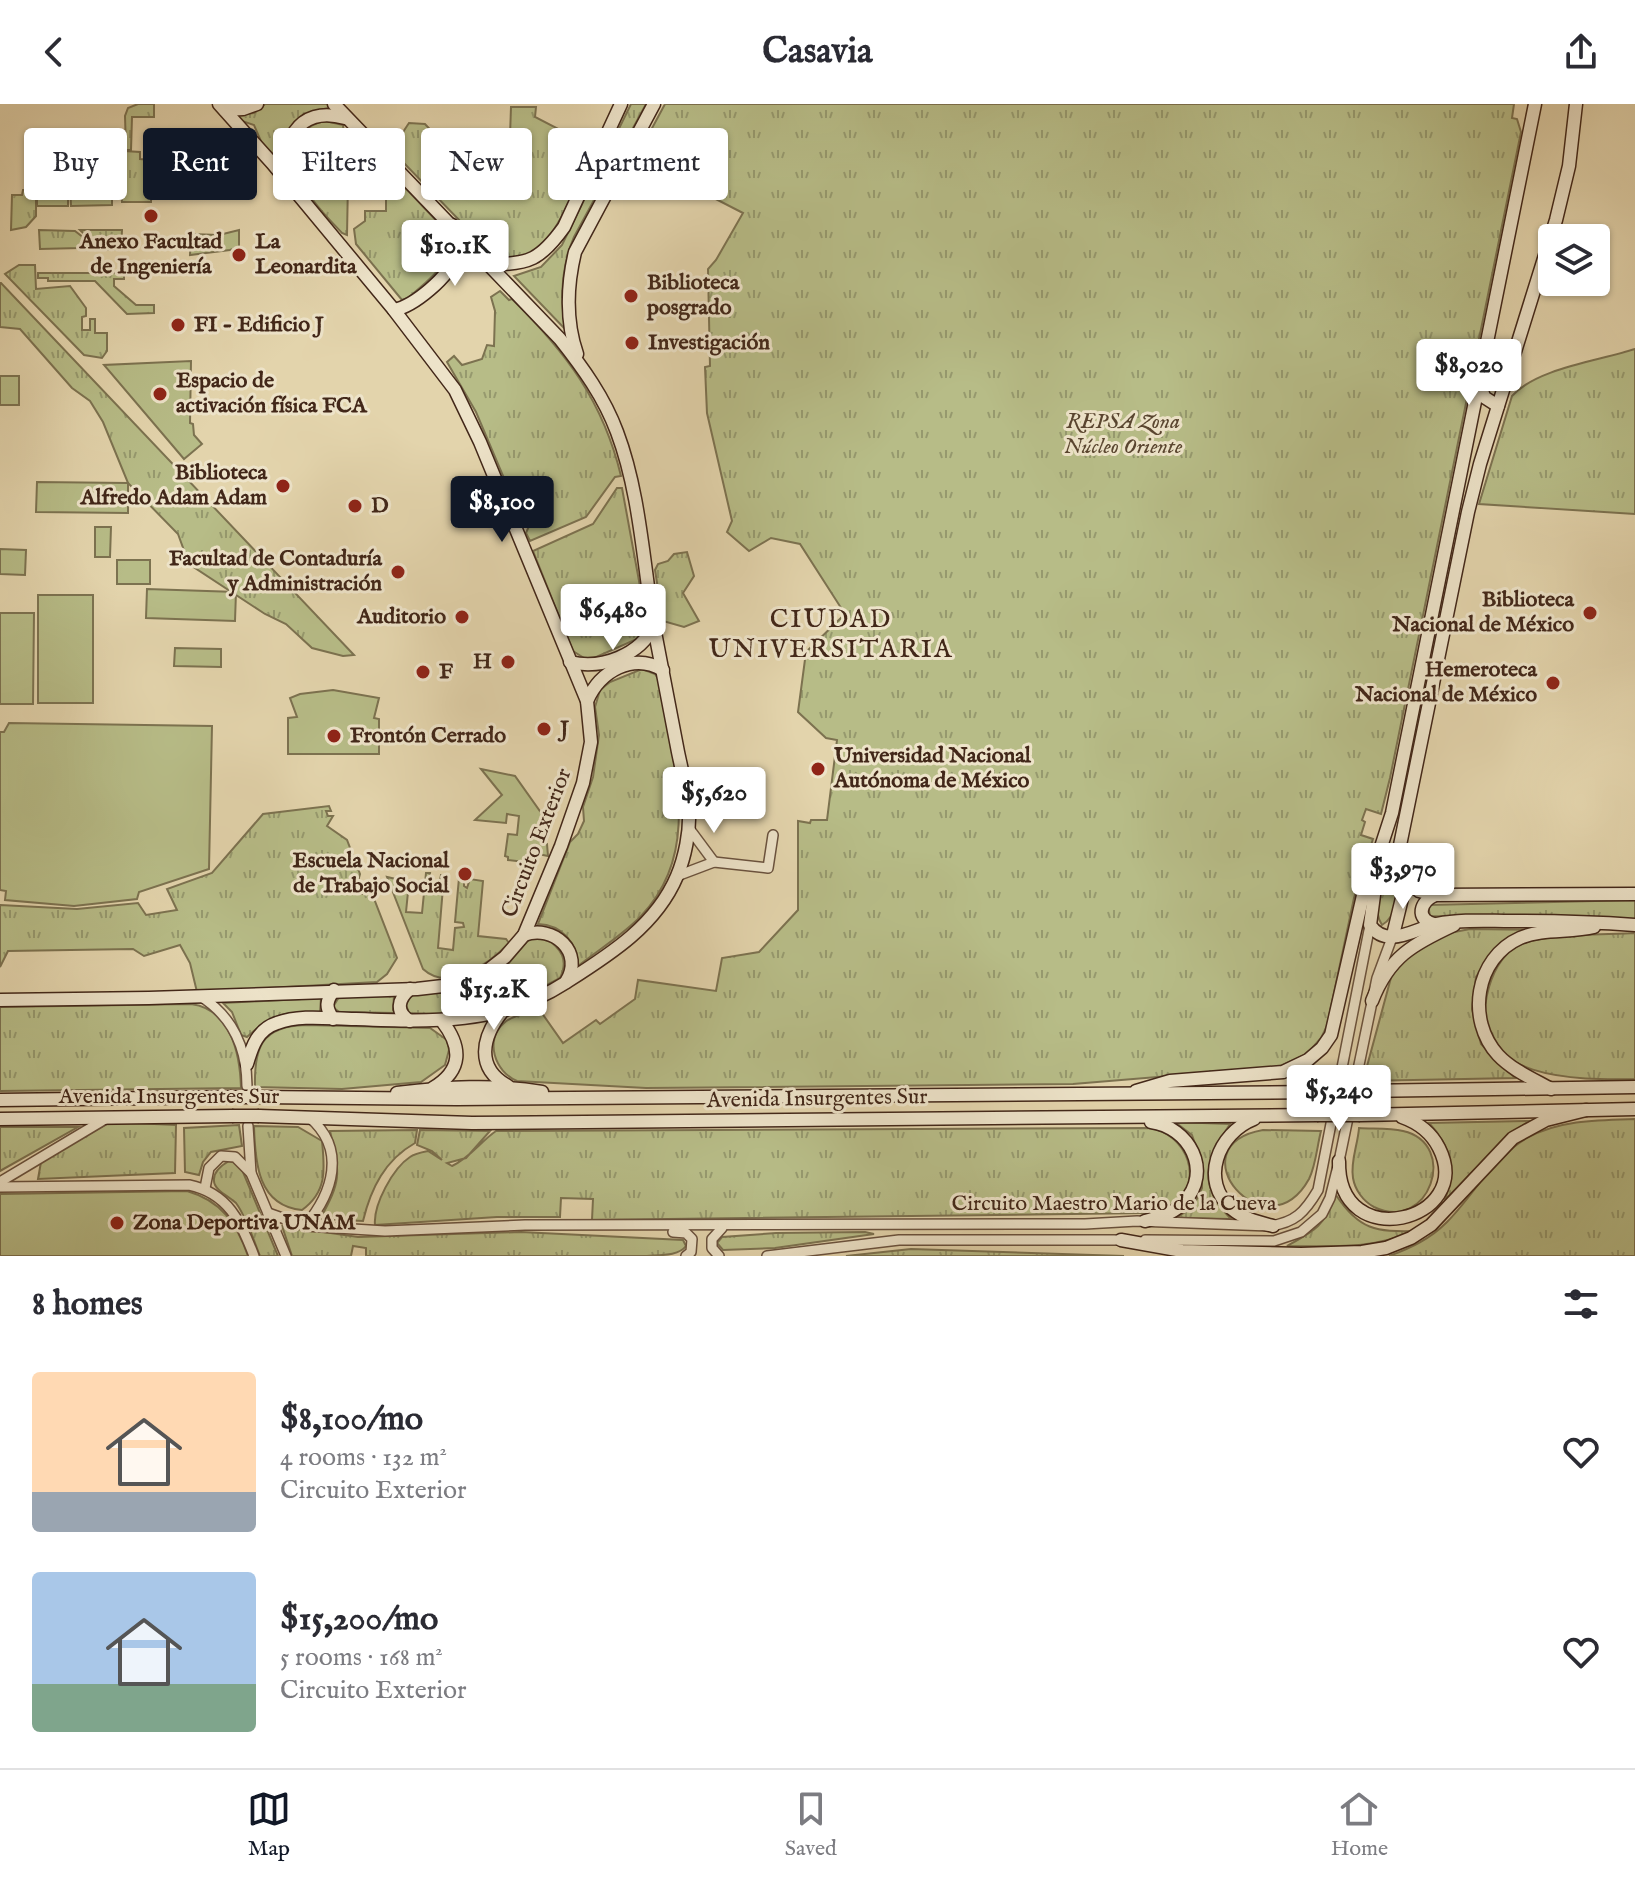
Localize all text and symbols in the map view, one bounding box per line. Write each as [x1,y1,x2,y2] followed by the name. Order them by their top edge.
[762,29,873,75] text: Casavia
[32,30,76,74] icon: back
[1559,30,1603,74] icon: share
[24,128,127,200] chip: Buy
[143,128,257,200] chip: Rent
[273,128,405,200] chip: Filters
[421,128,532,200] chip: New
[548,128,728,200] chip: Apartment
[142,207,160,225] marker: Anexo Facultad de Ingeniería
[390,220,520,288] pin: $10.1K
[1538,224,1610,296] map controls
[1538,224,1610,296] button: layers
[79,228,224,281] place label: Anexo Facultad de Ingeniería
[255,228,357,281] place label: La Leonardita
[420,229,490,262] text: $10.1K
[230,246,248,264] marker: La Leonardita
[646,269,740,322] place label: Biblioteca posgrado
[622,287,640,305] marker: Biblioteca posgrado
[194,311,324,339] place label: FI - Edificio J
[169,316,187,334] marker: FI - Edificio J
[648,329,770,357] place label: Investigación
[623,334,641,352] marker: Investigación
[1404,339,1534,407] pin: $8,020
[1434,348,1504,381] text: $8,020
[176,367,368,420] place label: Espacio de activación física FCA
[151,385,169,403] marker: Espacio de activación física FCA
[1064,408,1183,461] park label: REPSA Zona Núcleo Oriente
[80,459,267,512] place label: Biblioteca Alfredo Adam Adam
[437,476,567,544] pin: $8,100
[274,477,292,495] marker: Biblioteca Alfredo Adam Adam
[469,485,535,518] text: $8,100
[371,492,389,520] place label: D
[346,497,364,515] marker: D
[169,545,382,598] place label: Facultad de Contaduría y Administración
[389,563,407,581] marker: Facultad de Contaduría y Administración
[548,584,678,652] pin: $6,480
[1391,586,1574,639] place label: Biblioteca Nacional de México
[579,593,647,626] text: $6,480
[356,603,446,631] place label: Auditorio
[708,603,954,666] district label: CIUDAD UNIVERSITARIA
[1581,604,1599,622] marker: Biblioteca Nacional de México
[453,608,471,626] marker: Auditorio
[473,648,492,676] place label: H
[499,653,517,671] marker: H
[1354,656,1537,709] place label: Hemeroteca Nacional de México
[439,658,453,686] place label: F
[414,663,432,681] marker: F
[1544,674,1562,692] marker: Hemeroteca Nacional de México
[557,715,569,743] place label: J
[535,720,553,738] marker: J
[350,722,506,750] place label: Frontón Cerrado
[325,727,343,745] marker: Frontón Cerrado
[833,742,1032,795] place label: Universidad Nacional Autónoma de México
[809,760,827,778] marker: Universidad Nacional Autónoma de México
[496,764,578,922] street label: Circuito Exterior
[649,767,779,835] pin: $5,620
[681,776,747,809] text: $5,620
[1338,843,1468,911] pin: $3,970
[293,847,450,900] place label: Escuela Nacional de Trabajo Social
[1369,852,1437,885] text: $3,970
[456,865,474,883] marker: Escuela Nacional de Trabajo Social
[429,964,559,1032] pin: $15.2K
[459,973,529,1006] text: $15.2K
[1274,1065,1404,1133] pin: $5,240
[1305,1074,1373,1107] text: $5,240
[58,1083,279,1111] street label: Avenida Insurgentes Sur
[705,1083,928,1115] street label: Avenida Insurgentes Sur
[952,1190,1277,1218] street label: Circuito Maestro Mario de la Cueva
[133,1209,356,1237] place label: Zona Deportiva UNAM
[108,1214,126,1232] marker: Zona Deportiva UNAM
[1559,1282,1603,1326] icon: filters
[32,1283,143,1326] text: 8 homes
[280,1398,423,1441] text: $8,100/mo
[96,1404,192,1500] icon: home
[1559,1430,1603,1474] icon: heart
[280,1441,447,1474] text: 4 rooms · 132 m²
[280,1474,466,1507] text: Circuito Exterior
[280,1598,438,1641] text: $15,200/mo
[96,1604,192,1700] icon: home
[1559,1630,1603,1674] icon: heart
[280,1641,443,1674] text: 5 rooms · 168 m²
[280,1674,466,1707] text: Circuito Exterior
[247,1787,291,1863] tab: Map
[785,1787,837,1863] tab: Saved
[1331,1787,1388,1863] tab: Home

